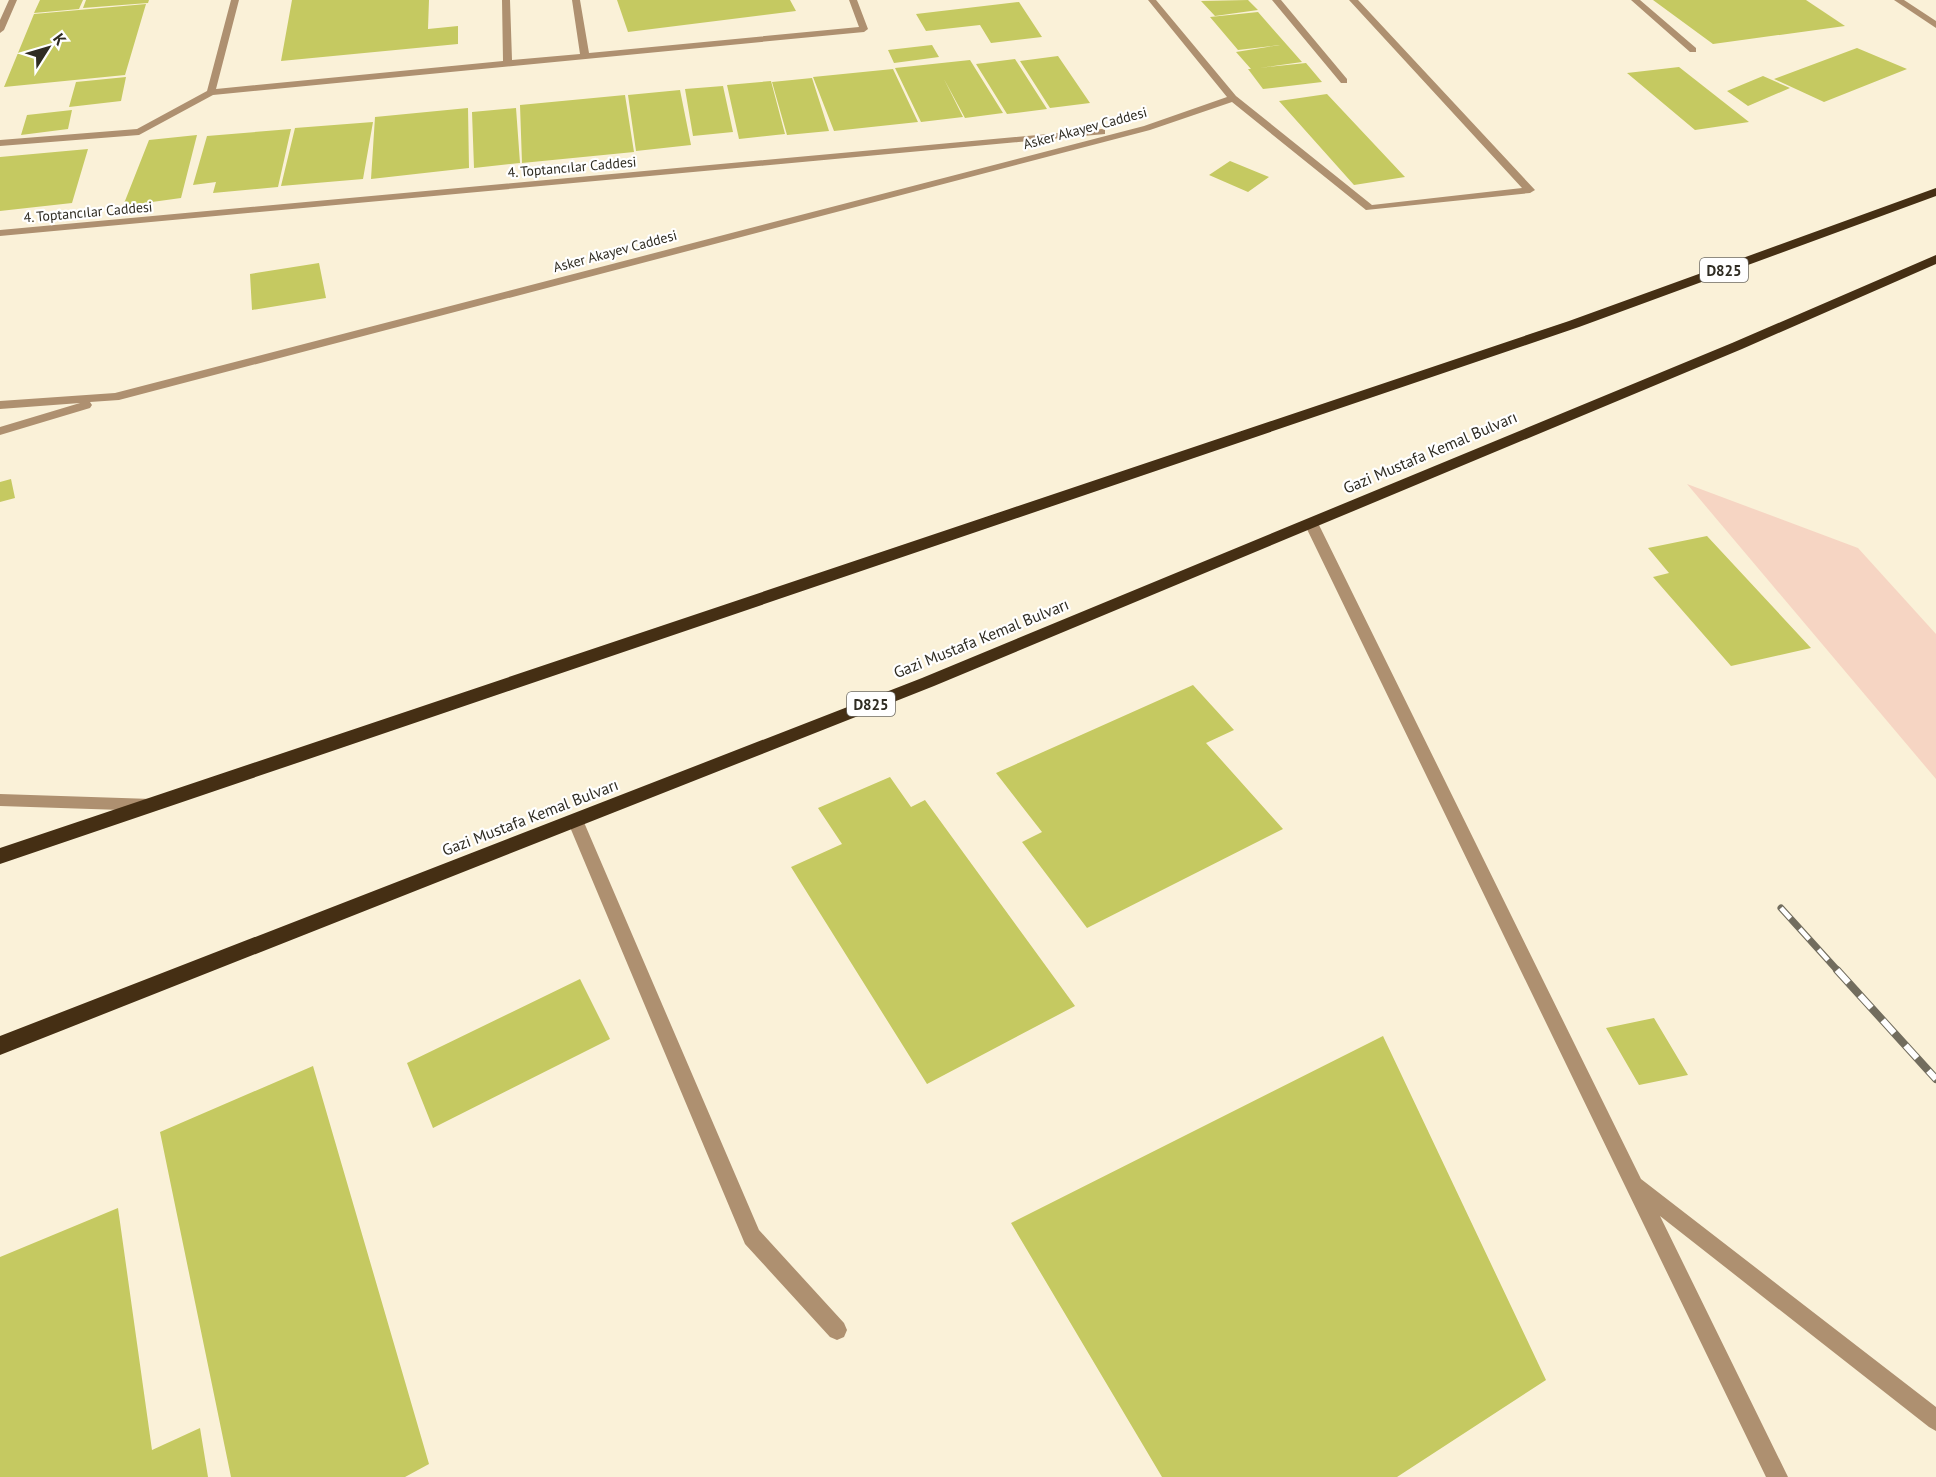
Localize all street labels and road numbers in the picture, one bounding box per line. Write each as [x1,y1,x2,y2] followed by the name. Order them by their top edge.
[1021,103,1149,153] street label: Asker Akayev Caddesi
[507,152,637,182] street label: 4. Toptancılar Caddesi
[23,197,153,227] street label: 4. Toptancılar Caddesi
[551,226,679,276] street label: Asker Akayev Caddesi
[1700,258,1748,282] road number: D825
[1340,406,1520,498] street label: Gazi Mustafa Kemal Bulvarı
[890,594,1072,682] street label: Gazi Mustafa Kemal Bulvarı
[847,692,895,716] road number: D825
[439,774,621,860] street label: Gazi Mustafa Kemal Bulvarı

